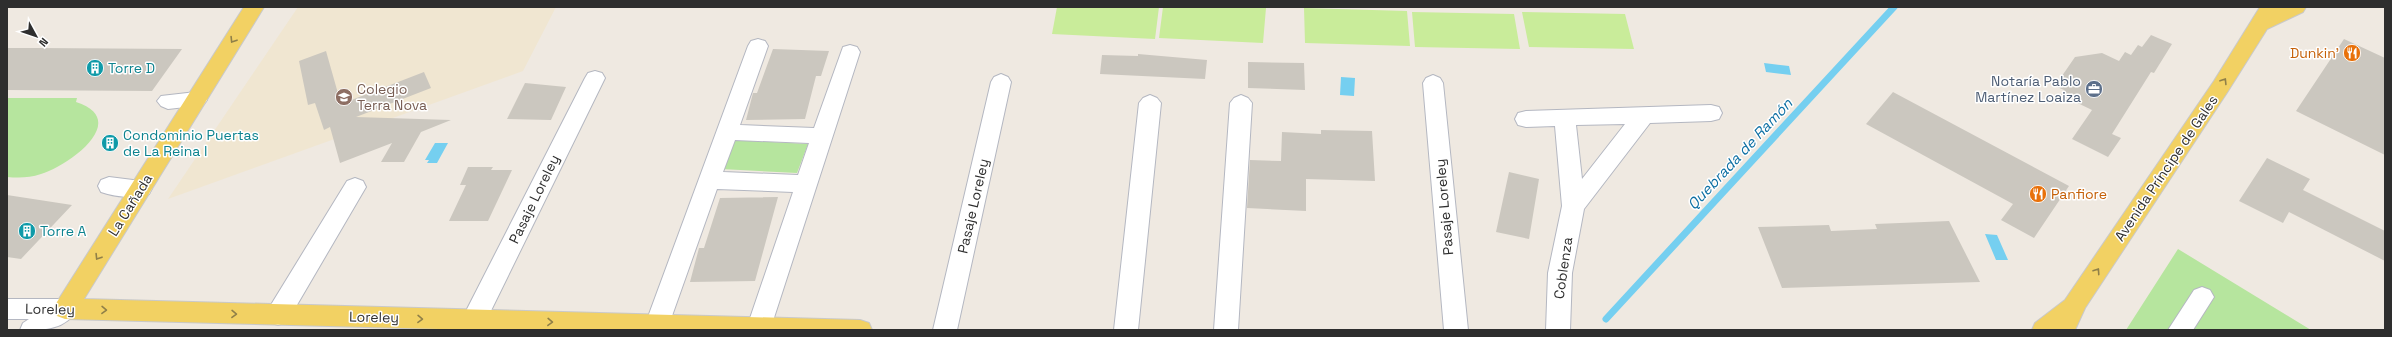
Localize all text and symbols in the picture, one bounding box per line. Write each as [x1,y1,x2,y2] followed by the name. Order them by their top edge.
[16,16,56,56] north arrow
[36,35,51,50] text: N
[231,36,238,43] one-way arrow
[2342,43,2362,63] restaurant icon: Dunkin'
[2290,44,2339,62] place label: Dunkin'
[85,58,105,78] building icon: Torre D
[108,59,155,77] place label: Torre D
[1975,72,2081,106] place label: Notaría Pablo Martínez Loaiza
[2219,78,2226,85] one-way arrow
[2084,79,2104,99] office icon: Notaría Pablo Martínez Loaiza
[357,80,427,114] place label: Colegio Terra Nova
[334,87,354,107] school or university icon: Colegio Terra Nova
[2110,91,2222,245] street label: Avenida Príncipe de Gales
[1683,93,1797,213] water label: Quebrada de Ramón
[123,126,259,160] place label: Condominio Puertas de La Reina I
[100,133,120,153] building icon: Condominio Puertas de La Reina I
[505,152,563,246] street label: Pasaje Loreley
[953,157,993,255] street label: Pasaje Loreley
[1431,158,1457,256] street label: Pasaje Loreley
[104,171,156,239] street label: La Cañada
[2028,184,2048,204] restaurant icon: Panfiore
[2051,185,2107,203] place label: Panfiore
[17,221,37,241] building icon: Torre A
[40,222,86,240] place label: Torre A
[1550,236,1576,300] street label: Coblenza
[95,253,102,260] one-way arrow
[2092,268,2100,275] one-way arrow
[25,300,75,318] street label: Loreley
[101,306,107,315] one-way arrow
[349,308,399,326] street label: Loreley
[231,310,237,318] one-way arrow
[417,314,423,323] one-way arrow
[547,318,553,326] one-way arrow

